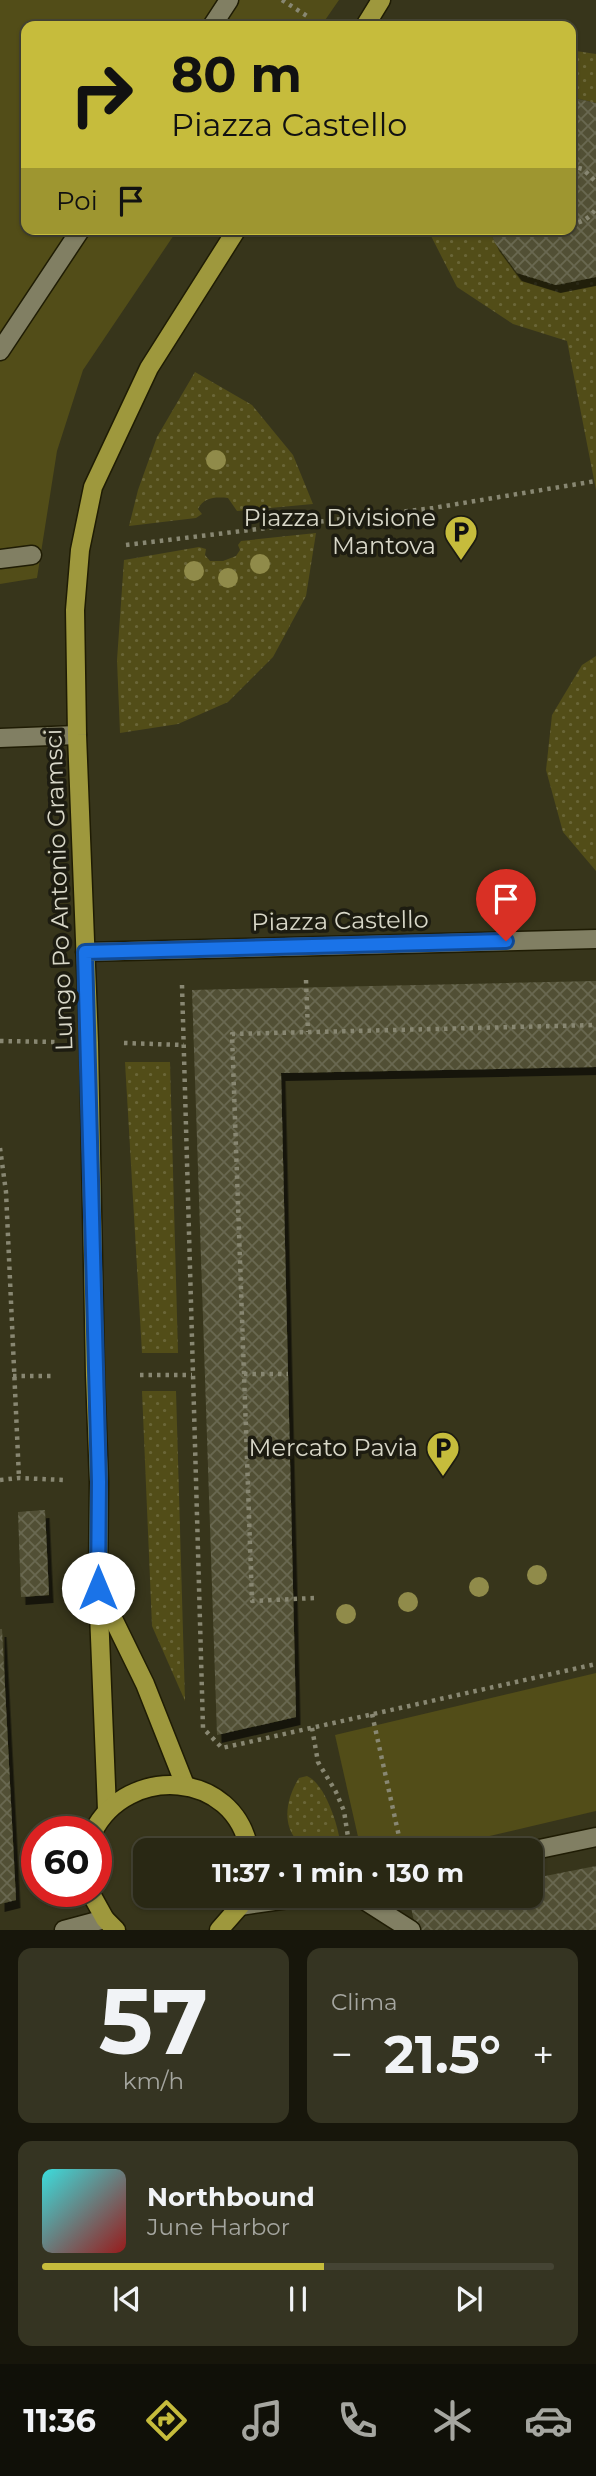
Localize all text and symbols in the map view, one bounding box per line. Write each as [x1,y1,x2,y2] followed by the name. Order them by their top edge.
[171,45,302,104] text: 80 m
[56,49,147,140] icon: right
[171,105,407,144] text: Piazza Castello
[112,182,150,220] icon: arrive
[56,185,98,217] text: Poi
[243,503,436,560] place label: Piazza Divisione Mantova
[442,513,480,562] parking icon: Piazza Divisione Mantova
[38,728,79,1052] street label: Lungo Po Antonio Gramsci
[476,869,536,941] pin
[487,880,525,918] icon: arrive
[251,904,429,937] street label: Piazza Castello
[424,1429,462,1478] parking icon: Mercato Pavia
[249,1433,418,1462] place label: Mercato Pavia
[61,1551,135,1625] position arrow
[21,1816,112,1907] speed limit sign: 60
[212,1857,464,1889] text: 11:37 · 1 min · 130 m
[99,1966,208,2077] text: 57
[331,1988,398,2016] text: Clima
[384,2023,501,2086] text: 21.5°
[331,2031,353,2078] text: −
[532,2031,554,2078] text: +
[123,2067,184,2095] text: km/h
[147,2181,315,2213] text: Northbound
[147,2213,290,2241] text: June Harbor
[108,2280,146,2318] icon: previous
[279,2280,317,2318] icon: pause
[450,2280,488,2318] icon: next
[142,2396,191,2445] icon: directions
[238,2396,287,2445] icon: music
[333,2396,382,2445] icon: phone
[428,2396,477,2445] icon: climate
[524,2396,573,2445] icon: car
[23,2401,96,2440] text: 11:36

